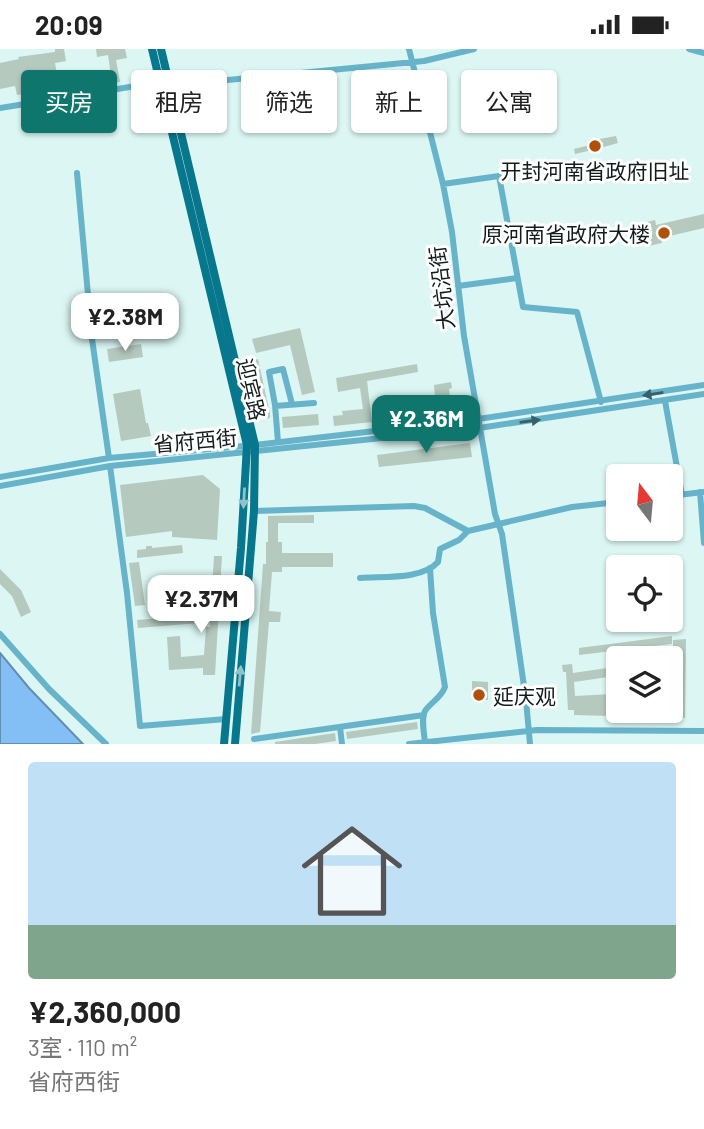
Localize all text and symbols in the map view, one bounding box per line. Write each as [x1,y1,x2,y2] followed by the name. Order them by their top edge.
[35,9,102,40] text: 20:09
[21,70,117,133] chip: 买房
[131,70,227,133] chip: 租房
[241,70,337,133] chip: 筛选
[351,70,447,133] chip: 新上
[461,70,557,133] chip: 公寓
[587,138,603,154] marker: 开封河南省政府旧址
[501,158,690,183] place label: 开封河南省政府旧址
[482,221,650,246] place label: 原河南省政府大楼
[656,225,672,241] marker: 原河南省政府大楼
[423,245,459,331] street label: 大坑沿街
[68,293,182,353] pin: ¥2.38M
[87,302,163,330] text: ¥2.38M
[233,355,271,423] street label: 迎宾路
[641,389,663,400] one-way arrow
[369,395,483,455] pin: ¥2.36M
[388,404,464,432] text: ¥2.36M
[519,415,541,426] one-way arrow
[152,424,238,456] street label: 省府西街
[606,464,682,541] north arrow
[606,464,683,723] map controls
[238,487,249,509] one-way arrow
[606,555,683,632] button: locate
[144,575,258,635] pin: ¥2.37M
[163,584,239,612] text: ¥2.37M
[606,646,683,723] button: layers
[235,665,246,687] one-way arrow
[493,683,556,708] place label: 延庆观
[471,687,487,703] marker: 延庆观
[289,808,415,934] icon: home
[28,993,181,1029] text: ¥2,360,000
[28,1033,137,1061] text: 3室 · 110 m²
[28,1067,120,1095] text: 省府西街

